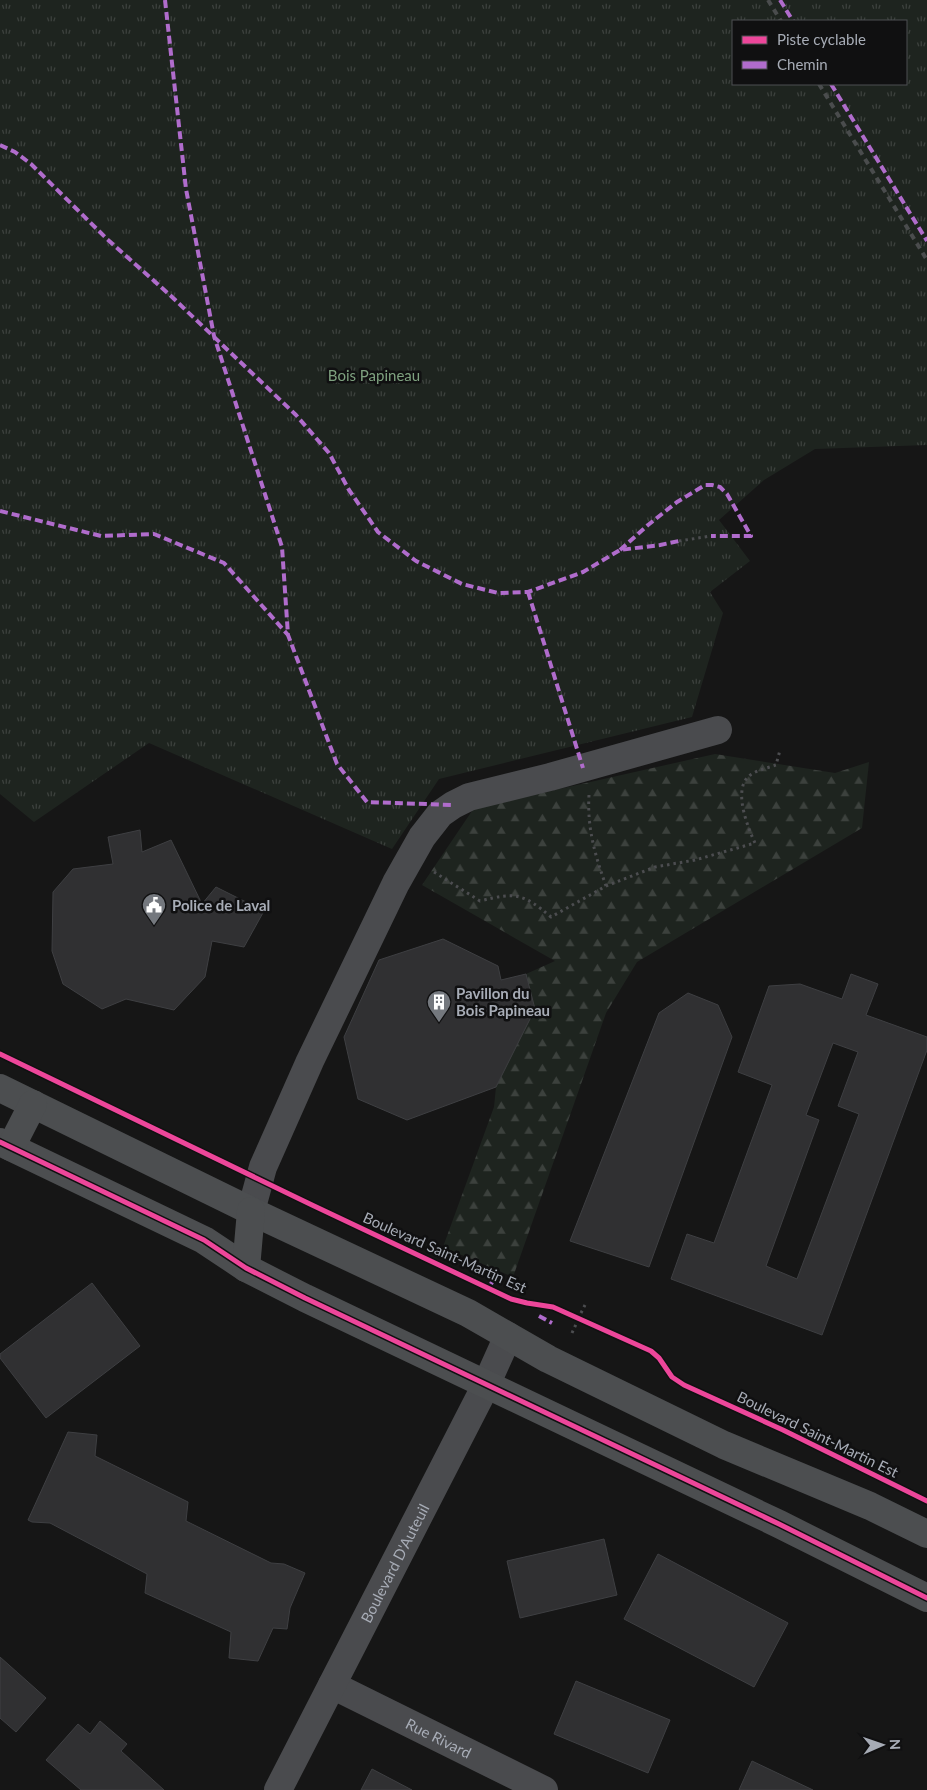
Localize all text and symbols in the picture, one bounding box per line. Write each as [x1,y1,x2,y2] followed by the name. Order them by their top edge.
[732,20,907,85] legend
[777,30,866,48] text: Piste cyclable
[777,55,828,73] text: Chemin
[328,366,420,384] park label: Bois Papineau
[141,892,167,926] public building icon: Police de Laval
[172,896,270,914] place label: Police de Laval
[456,984,550,1019] place label: Pavillon du Bois Papineau
[426,989,452,1023] building icon: Pavillon du Bois Papineau
[361,1208,530,1296] street label: Boulevard Saint-Martin Est
[735,1387,902,1481] street label: Boulevard Saint-Martin Est
[357,1501,432,1626] street label: Boulevard D'Auteuil
[403,1714,474,1762] street label: Rue Rivard
[857,1720,907,1770] north arrow
[887,1739,904,1750] text: N

